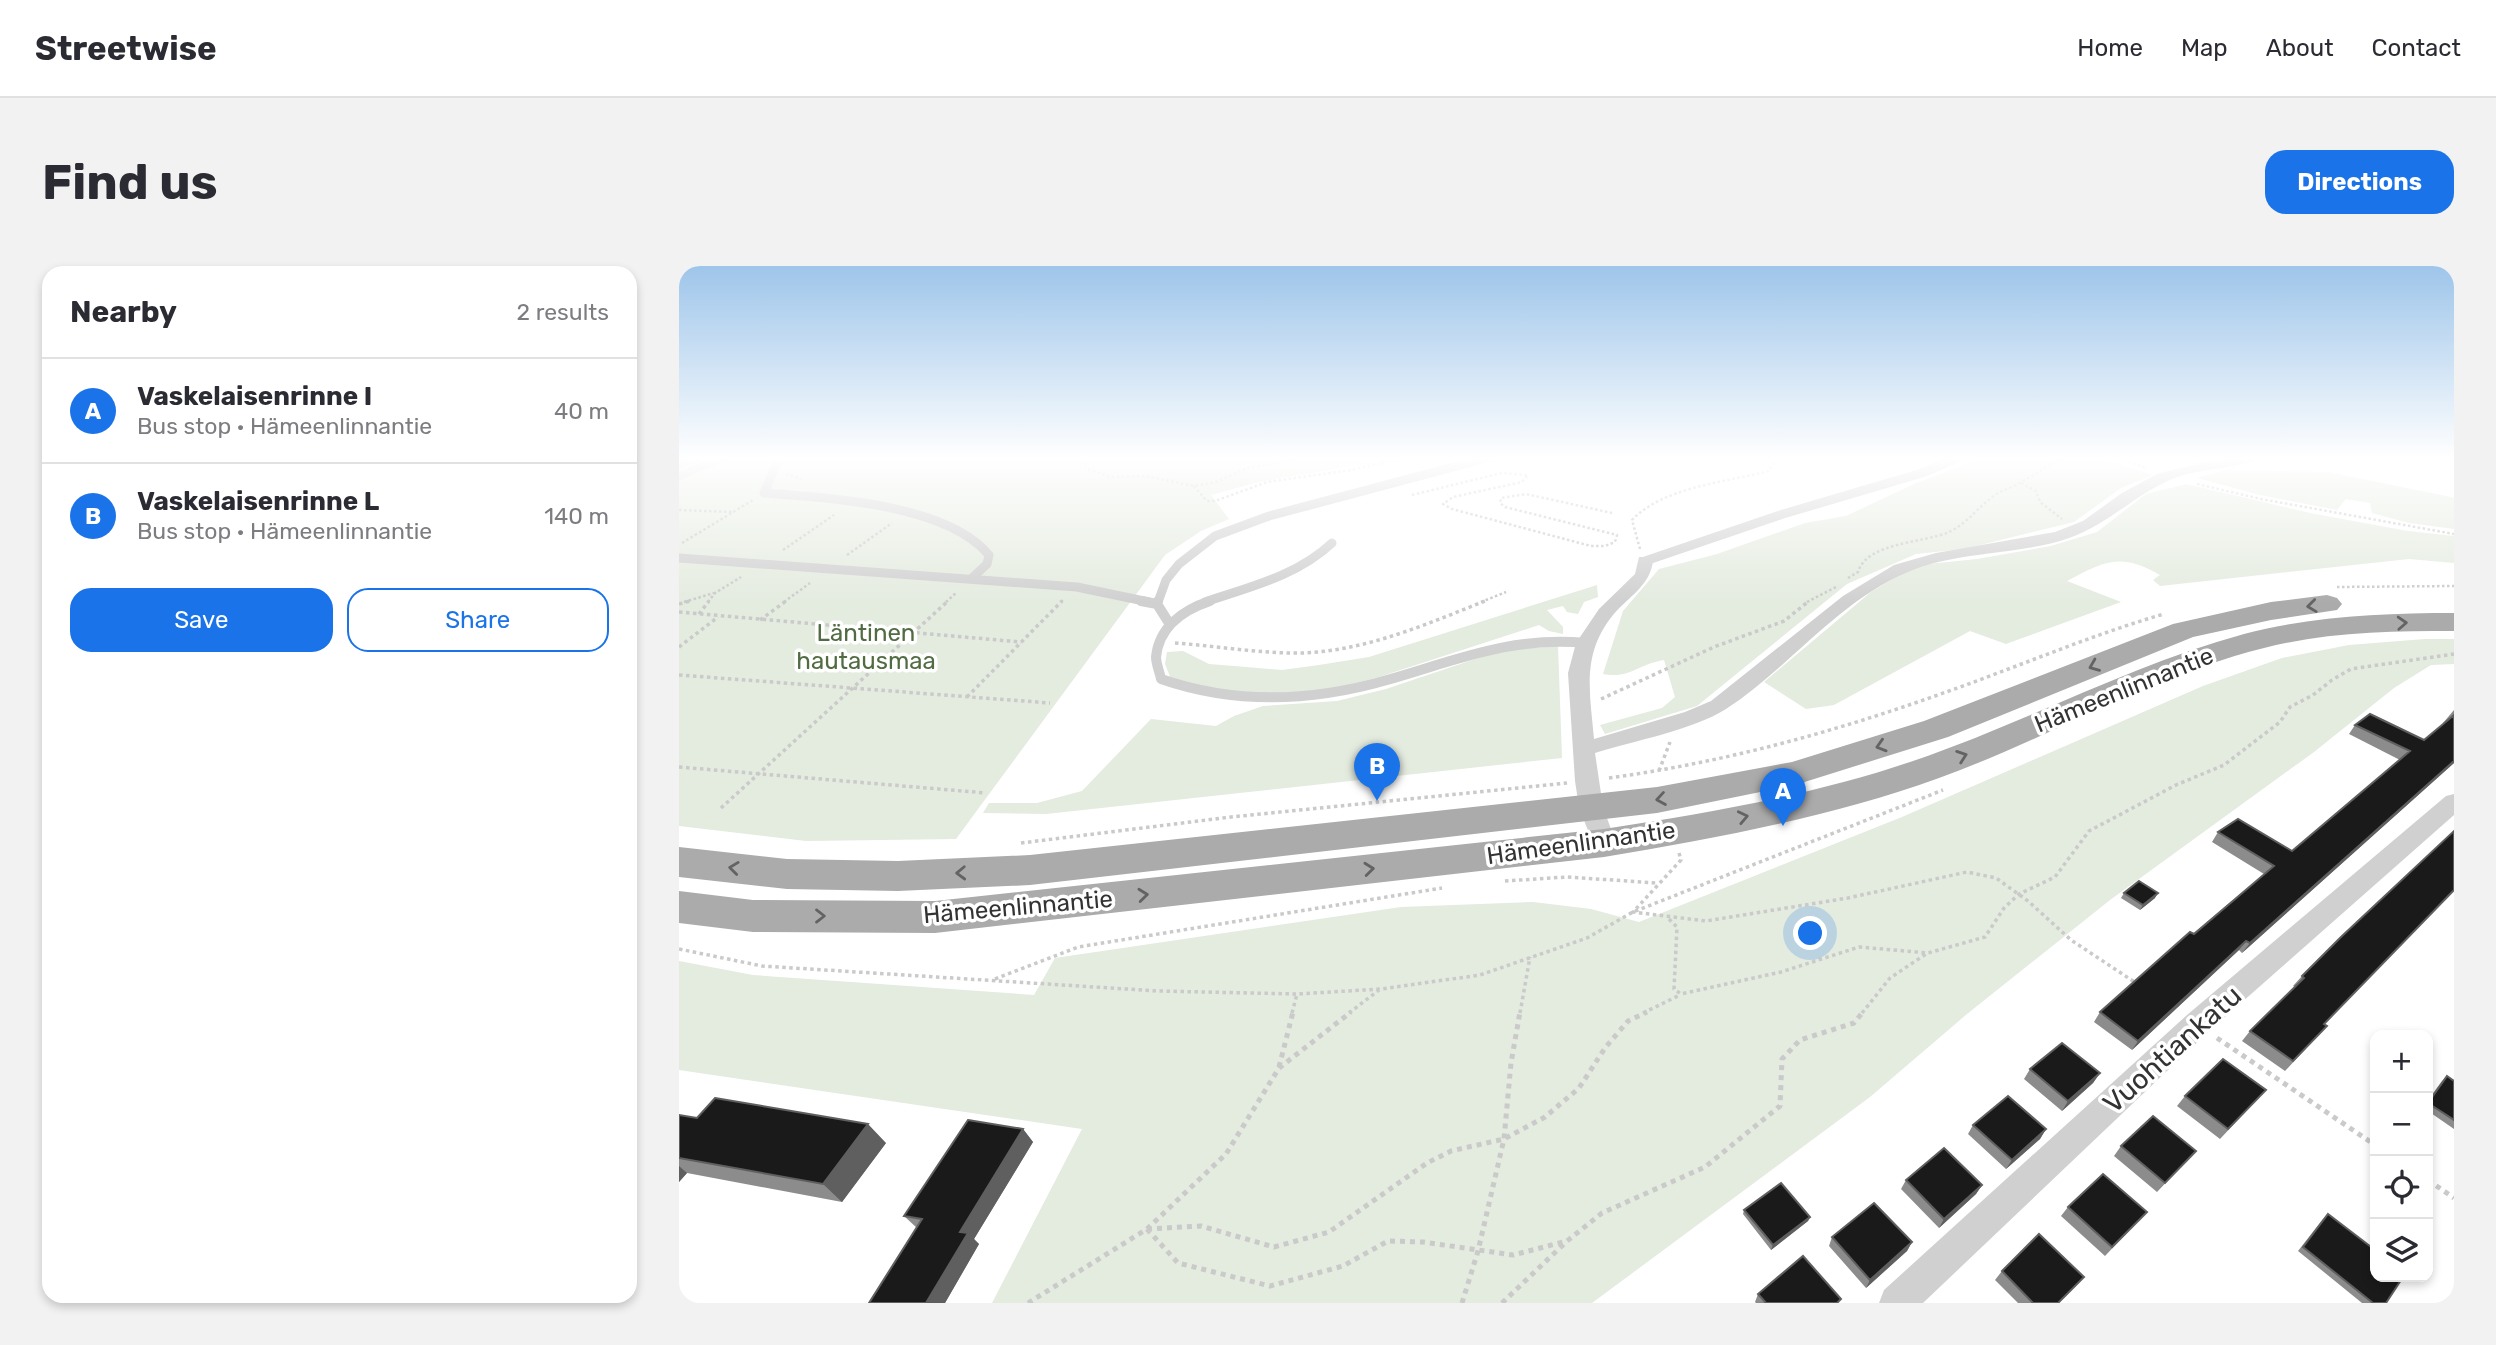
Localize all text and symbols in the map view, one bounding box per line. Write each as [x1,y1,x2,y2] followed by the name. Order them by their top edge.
[35,29,217,68] text: Streetwise
[2077,34,2143,62] text: Home
[2181,34,2228,62] text: Map
[2266,34,2334,62] text: About
[2372,34,2461,62] text: Contact
[2265,150,2454,214] button: Directions
[42,153,218,211] text: Find us
[70,294,177,330] text: Nearby
[517,298,609,326] text: 2 results
[137,381,372,412] text: Vaskelaisenrinne I
[85,397,101,425] text: A
[554,397,609,425] text: 40 m
[137,412,432,440] text: Bus stop · Hämeenlinnantie
[137,486,379,517] text: Vaskelaisenrinne L
[85,502,101,530] text: B
[544,502,609,530] text: 140 m
[137,517,432,545] text: Bus stop · Hämeenlinnantie
[70,588,333,652] button: Save
[347,588,609,652] button: Share
[2307,599,2318,614] one-way arrow
[2397,615,2408,630] one-way arrow
[796,619,936,675] park label: Läntinen hautausmaa
[2031,641,2217,739] street label: Hämeenlinnantie
[2089,657,2101,671] one-way arrow
[1876,738,1888,752] one-way arrow
[1354,743,1400,801] pin: B
[1955,750,1967,764] one-way arrow
[1760,768,1806,826] pin: A
[1655,791,1667,806] one-way arrow
[1737,811,1749,826] one-way arrow
[1485,816,1677,870] street label: Hämeenlinnantie
[729,861,740,876] one-way arrow
[1363,862,1375,877] one-way arrow
[956,866,967,881] one-way arrow
[922,885,1114,929] street label: Hämeenlinnantie
[1137,887,1148,902] one-way arrow
[815,908,826,924] one-way arrow
[1793,916,1827,950] your location
[2096,979,2248,1120] street label: Vuohtiankatu
[2370,1030,2433,1282] map controls
[2370,1030,2433,1093] button: +
[2370,1093,2433,1156] button: −
[2370,1156,2433,1219] button: locate
[2370,1219,2433,1282] button: layers

